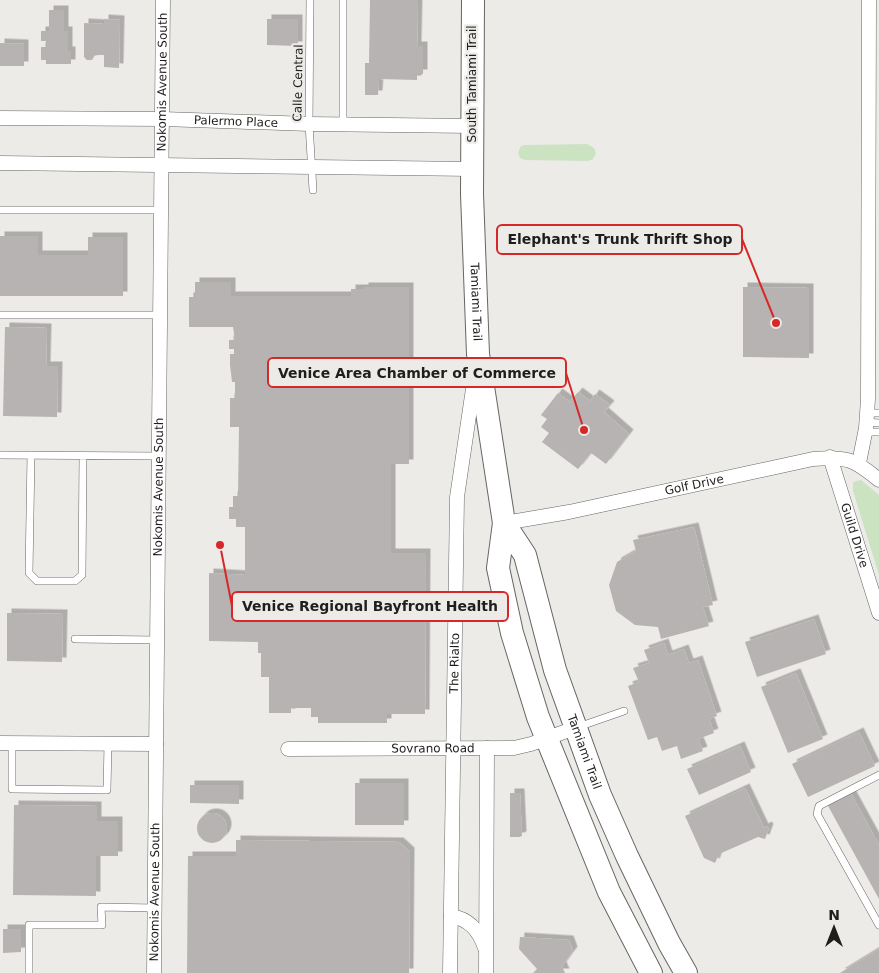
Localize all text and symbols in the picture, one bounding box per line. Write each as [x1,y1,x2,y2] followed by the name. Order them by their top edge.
[155,13,170,151] street label: Nokomis Avenue South
[465,25,479,143] street label: South Tamiami Trail
[290,44,306,122] street label: Calle Central
[194,113,278,130] street label: Palermo Place
[497,225,742,254] callout: Elephant's Trunk Thrift Shop
[507,231,733,247] text: Elephant's Trunk Thrift Shop
[468,261,485,341] street label: Tamiami Trail
[268,358,566,387] callout: Venice Area Chamber of Commerce
[278,365,556,381] text: Venice Area Chamber of Commerce
[151,418,166,556] street label: Nokomis Avenue South
[663,472,725,498] street label: Golf Drive
[838,501,871,569] street label: Guild Drive
[232,592,508,621] callout: Venice Regional Bayfront Health
[242,598,498,614] text: Venice Regional Bayfront Health
[447,633,462,694] street label: The Rialto
[564,711,604,791] street label: Tamiami Trail
[391,741,475,756] street label: Sovrano Road
[147,823,162,961] street label: Nokomis Avenue South
[809,903,859,953] north arrow
[828,907,840,923] text: N

